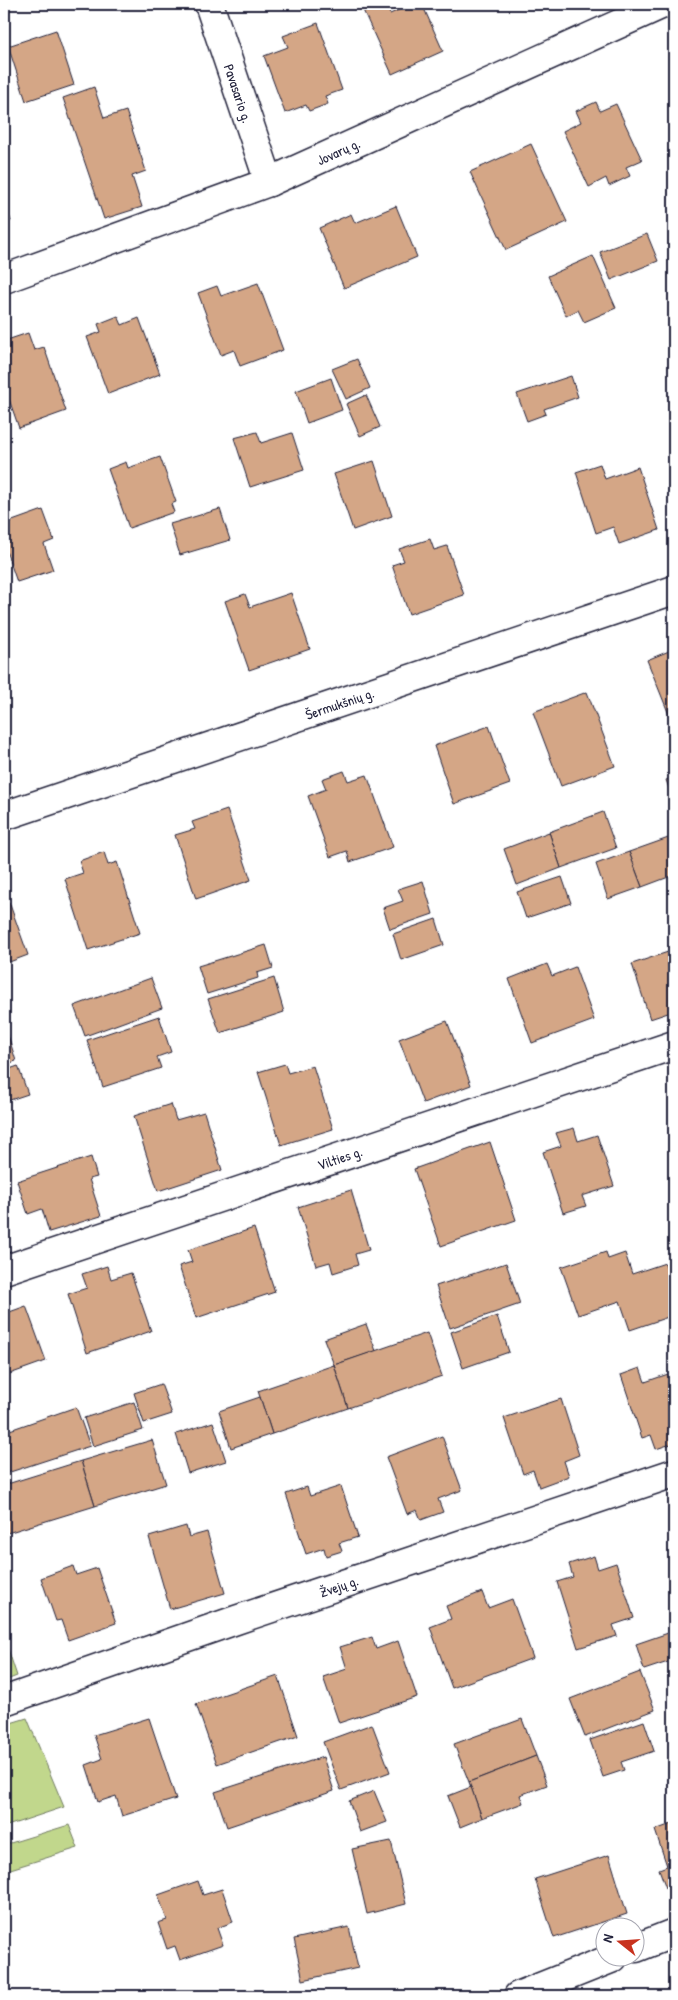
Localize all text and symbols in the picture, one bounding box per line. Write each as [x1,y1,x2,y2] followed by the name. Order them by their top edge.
[220,61,258,125] street label: Pavasario g.
[313,133,363,169] street label: Jovarų g.
[303,682,376,723] street label: Šermukšnių g.
[315,1141,364,1174] street label: Vilties g.
[317,1570,360,1601] street label: Žvejų g.
[596,1918,646,1968] north arrow
[597,1931,617,1944] text: N

